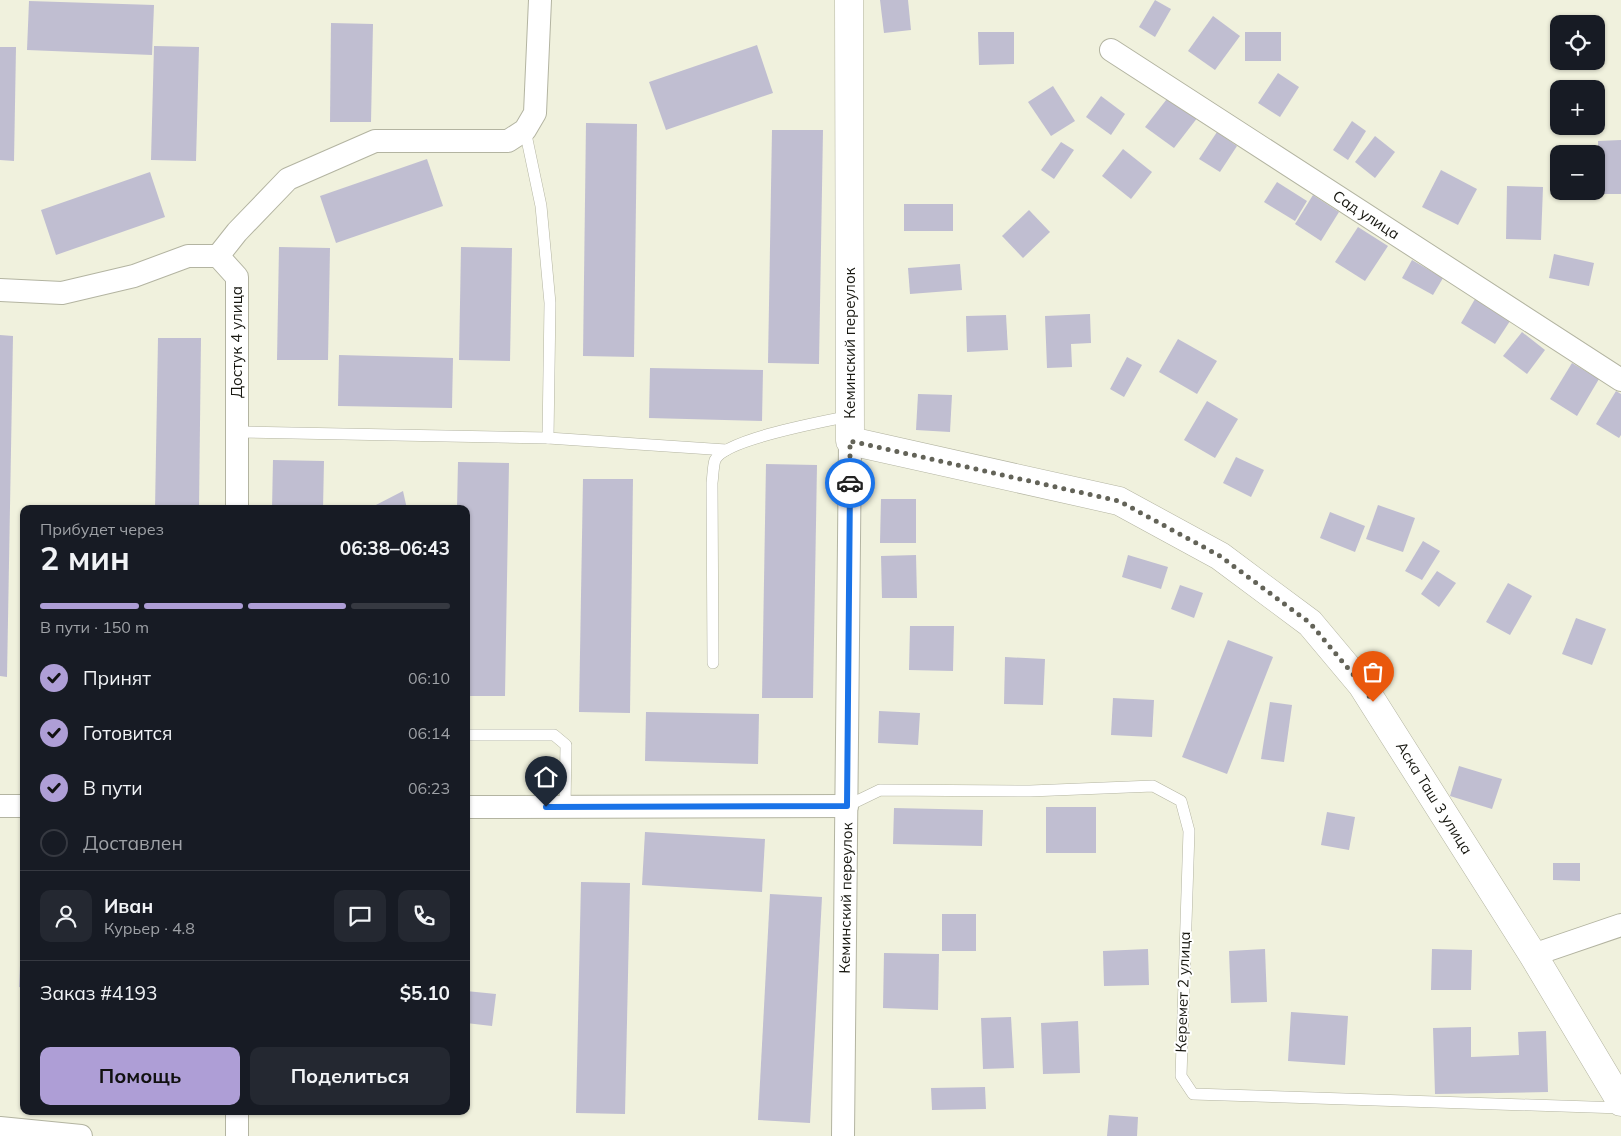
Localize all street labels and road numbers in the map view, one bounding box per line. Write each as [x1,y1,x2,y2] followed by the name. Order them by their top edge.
[1329,186,1403,243] street label: Сад улица
[840,266,859,419] street label: Кеминский переулок
[227,286,246,398] street label: Достук 4 улица
[1392,738,1477,858] street label: Аска Таш 3 улица
[835,821,856,974] street label: Кеминский переулок
[1171,931,1194,1053] street label: Керемет 2 улица

